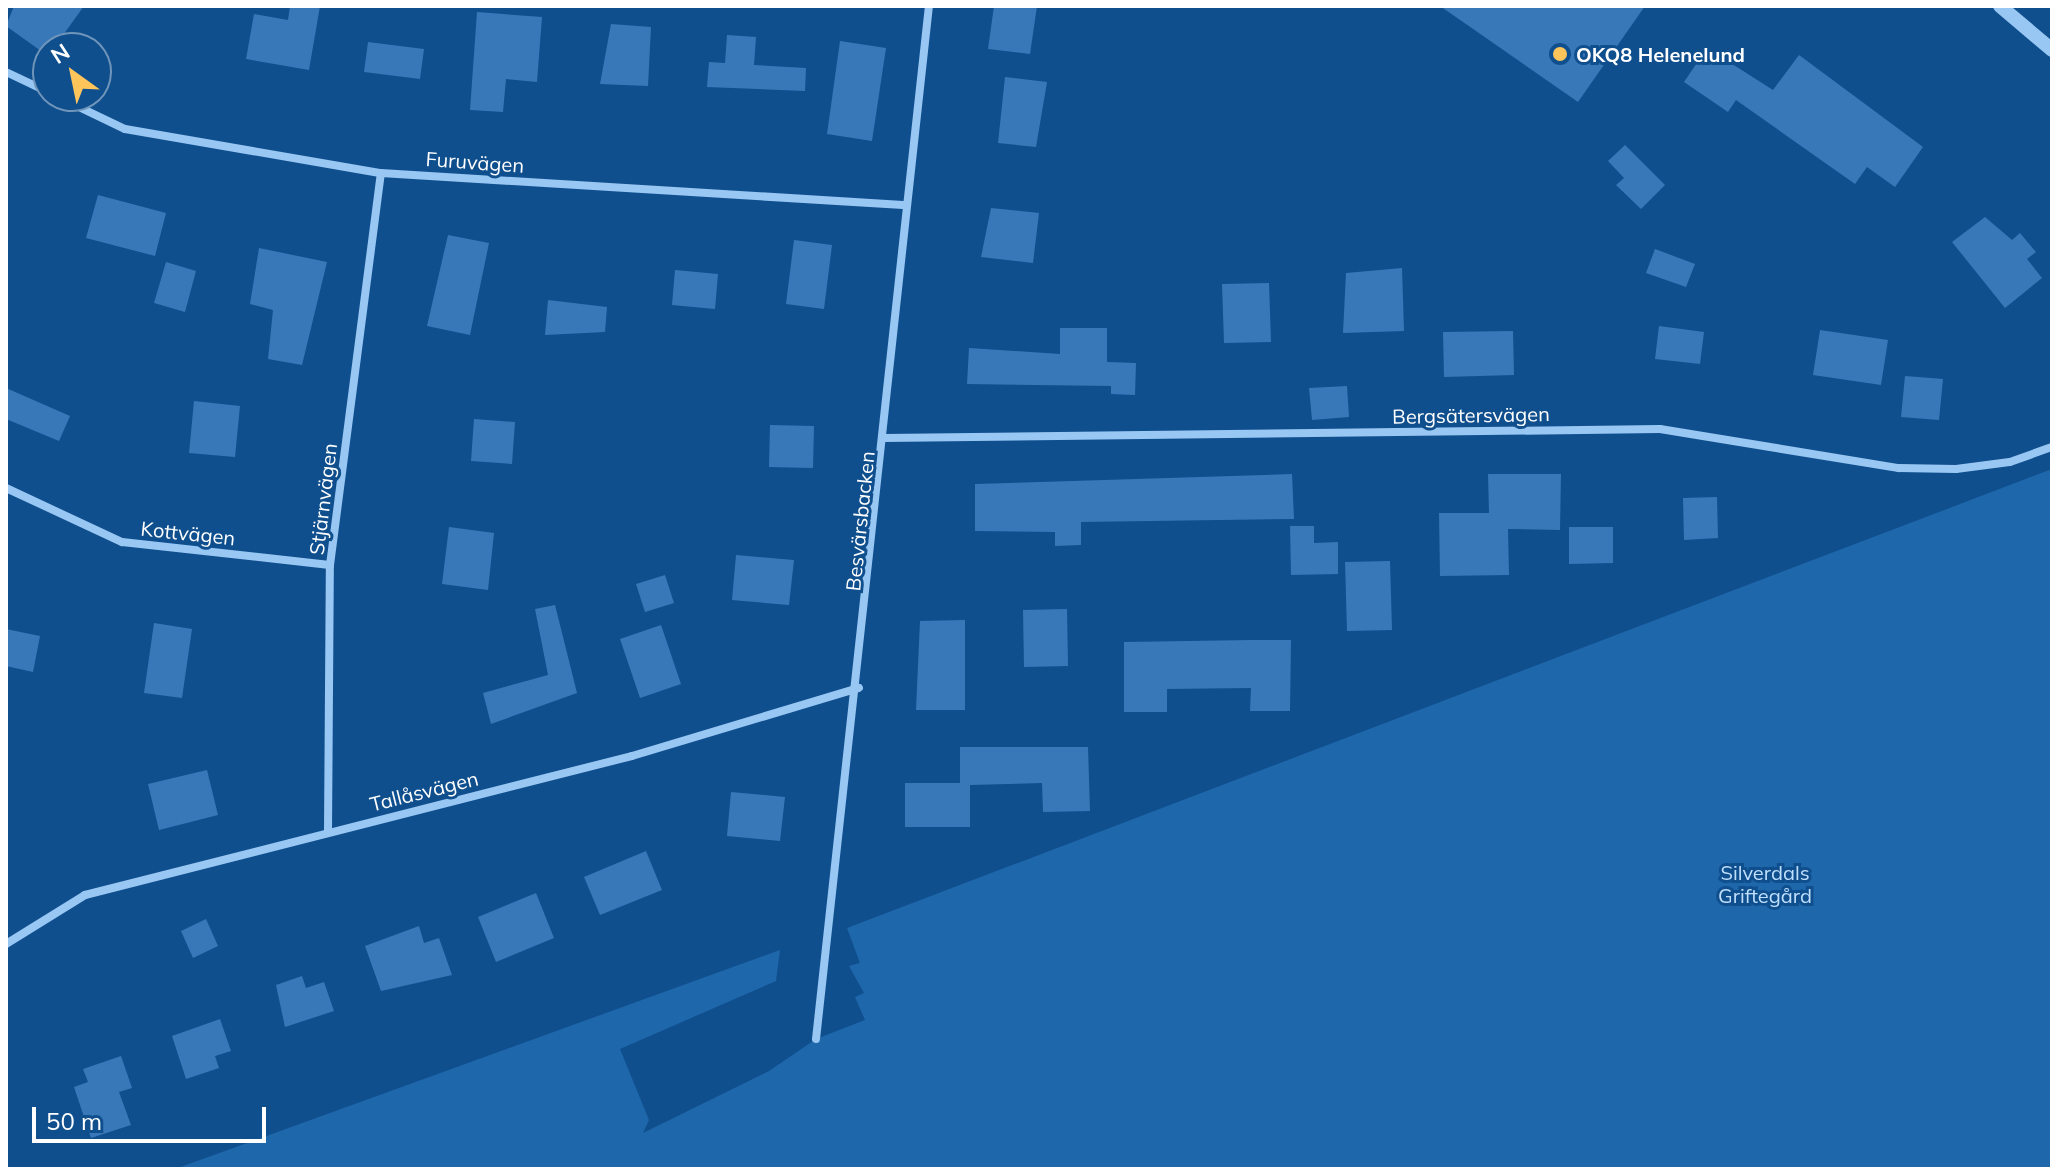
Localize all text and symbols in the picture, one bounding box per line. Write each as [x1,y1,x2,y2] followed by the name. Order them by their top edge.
[32,32,112,112] north arrow
[45,37,75,70] text: N
[1576,42,1745,66] place label: OKQ8 Helenelund
[1551,45,1569,63] marker: OKQ8 Helenelund
[425,147,525,177] street label: Furuvägen
[1392,402,1550,428] street label: Bergsätersvägen
[304,442,342,556] street label: Stjärnvägen
[841,450,879,592] street label: Besvärsbacken
[140,516,236,550] street label: Kottvägen
[367,766,481,816] street label: Tallåsvägen
[1718,860,1812,907] park label: Silverdals Griftegård
[36,1091,270,1141] scale bar
[46,1106,102,1136] text: 50 m

